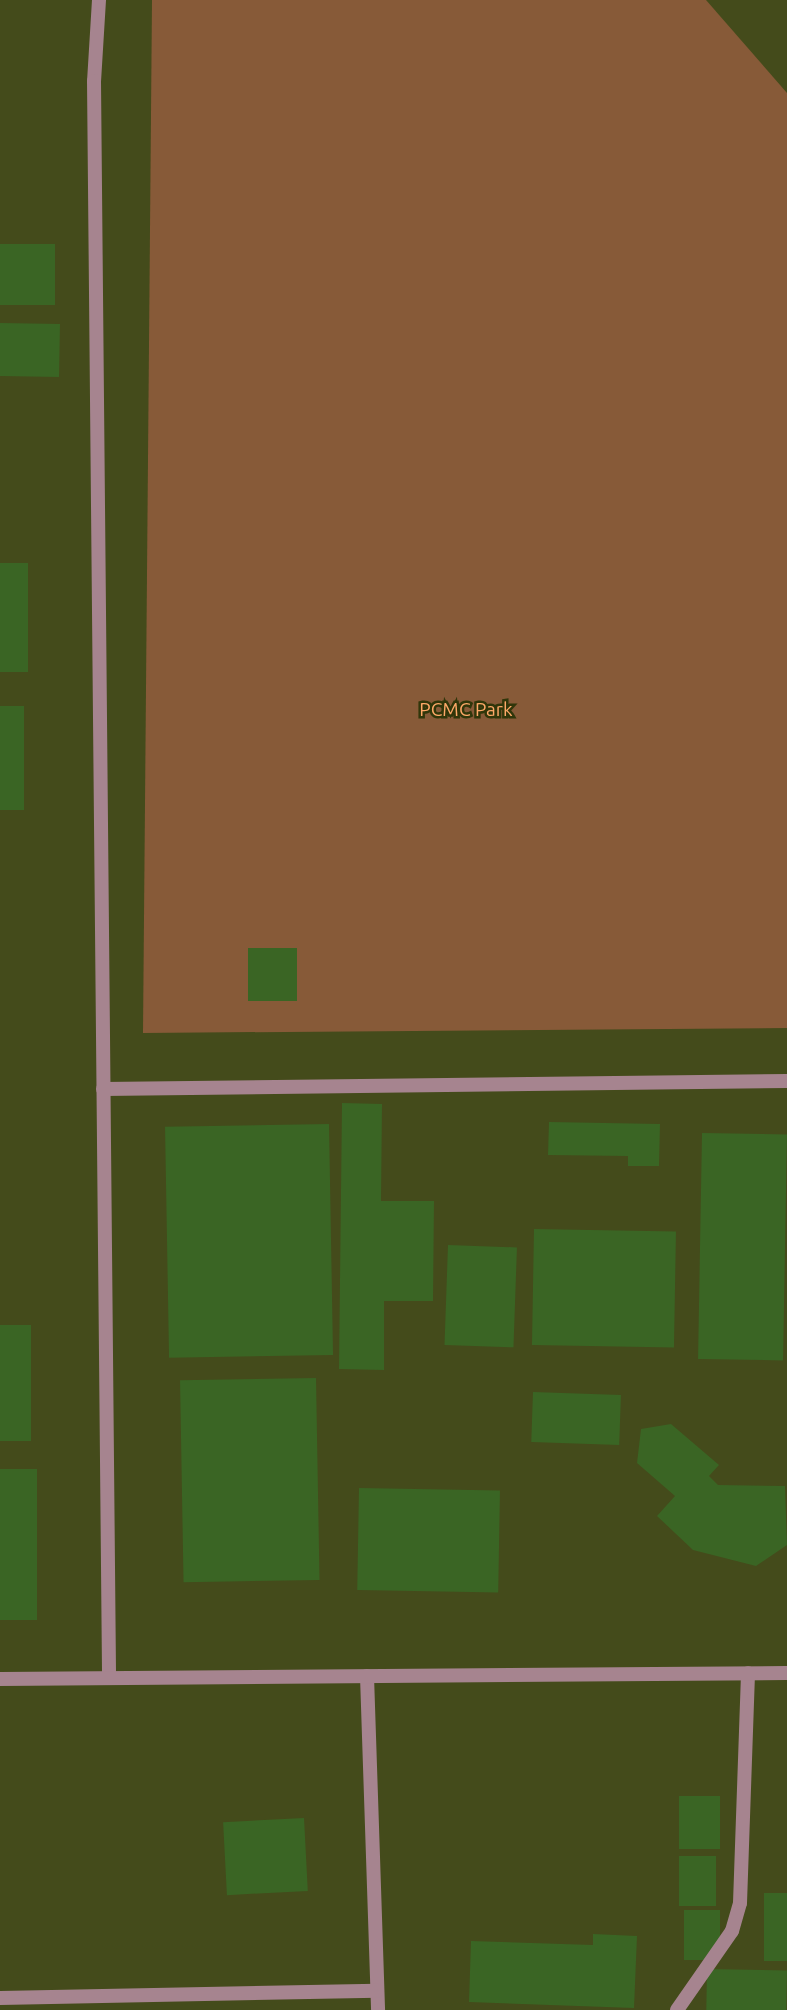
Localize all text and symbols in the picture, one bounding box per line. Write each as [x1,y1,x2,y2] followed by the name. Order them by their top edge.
[419,699,513,721] park label: PCMC Park

